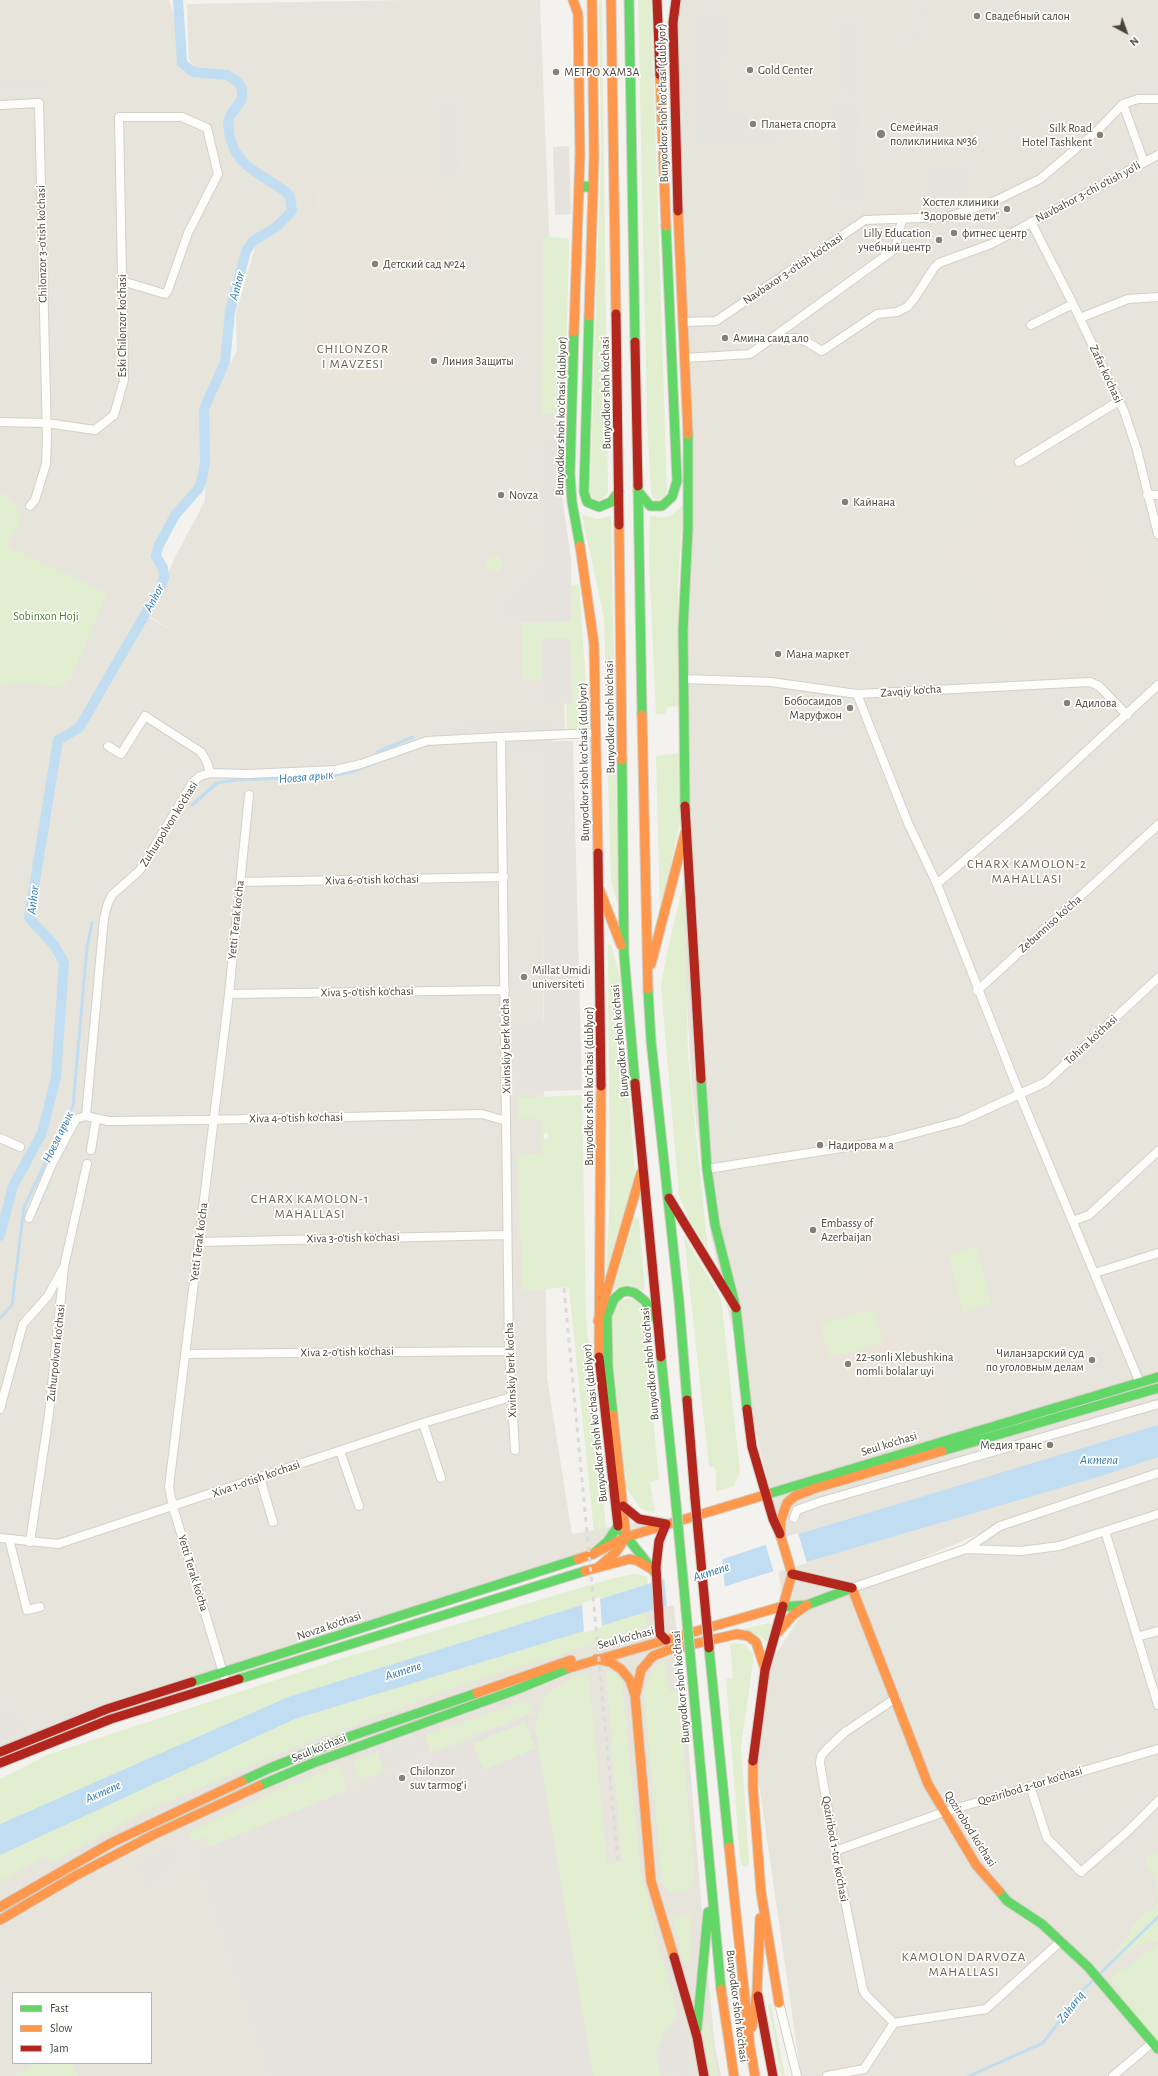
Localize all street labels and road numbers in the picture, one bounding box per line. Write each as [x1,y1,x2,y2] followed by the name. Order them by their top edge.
[654,23,672,183] street label: Bunyodkor shoh koʻchasi (dublyor)
[1033,158,1143,226] street label: Navbahor 3-chi o'tish yo'li
[34,185,50,303] street label: Chilonzor 3-o'tish ko'chasi
[740,230,846,308] street label: Navbaxor 3-o'tish ko'chasi
[115,274,129,378] street label: Eski Chilonzor ko'chasi
[552,336,570,496] street label: Bunyodkor shoh koʻchasi (dublyor)
[598,336,614,450] street label: Bunyodkor shoh ko'chasi
[1086,343,1126,405] street label: Zafar ko'chasi
[602,660,618,774] street label: Bunyodkor shoh ko'chasi
[575,682,593,842] street label: Bunyodkor shoh koʻchasi (dublyor)
[880,682,942,700] street label: Zavqiy ko'cha
[137,779,201,869] street label: Zuhurpolvon ko'chasi
[325,872,419,888] street label: Xiva 6-o'tish ko'chasi
[225,880,247,960] street label: Yetti Terak ko'cha
[1016,892,1084,956] street label: Zebunniso ko'cha
[320,984,414,1000] street label: Xiva 5-o'tish ko'chasi
[608,984,632,1098] street label: Bunyodkor shoh ko'chasi
[498,998,514,1094] street label: Xivinskiy berk ko'cha
[582,1006,596,1166] street label: Bunyodkor shoh koʻchasi (dublyor)
[1062,1012,1120,1068] street label: Tohira ko'chasi
[249,1110,343,1126] street label: Xiva 4-o'tish ko'chasi
[187,1202,211,1282] street label: Yetti Terak ko'cha
[306,1230,400,1246] street label: Xiva 3-o'tish ko'chasi
[44,1304,68,1402] street label: Zuhurpolvon ko'chasi
[638,1307,662,1421] street label: Bunyodkor shoh ko'chasi
[502,1322,520,1418] street label: Xivinskiy berk ko'cha
[580,1343,610,1503] street label: Bunyodkor shoh koʻchasi (dublyor)
[300,1344,394,1360] street label: Xiva 2-o'tish ko'chasi
[859,1429,919,1459] street label: Seul ko'chasi
[210,1457,302,1501] street label: Xiva 1-o'tish ko'chasi
[174,1533,212,1613] street label: Yetti Terak ko'cha
[295,1608,363,1644] street label: Novza ko'chasi
[596,1624,656,1652] street label: Seul ko'chasi
[669,1630,693,1744] street label: Bunyodkor shoh ko'chasi
[289,1730,349,1766] street label: Seul ko'chasi
[976,1763,1084,1809] street label: Qoziribod 2-tor ko‘chasi
[941,1788,999,1870] street label: Qozirobod ko'chasi
[819,1795,851,1903] street label: Qoziribod 1-tor ko‘chasi
[723,1949,751,2063] street label: Bunyodkor shoh ko'chasi

